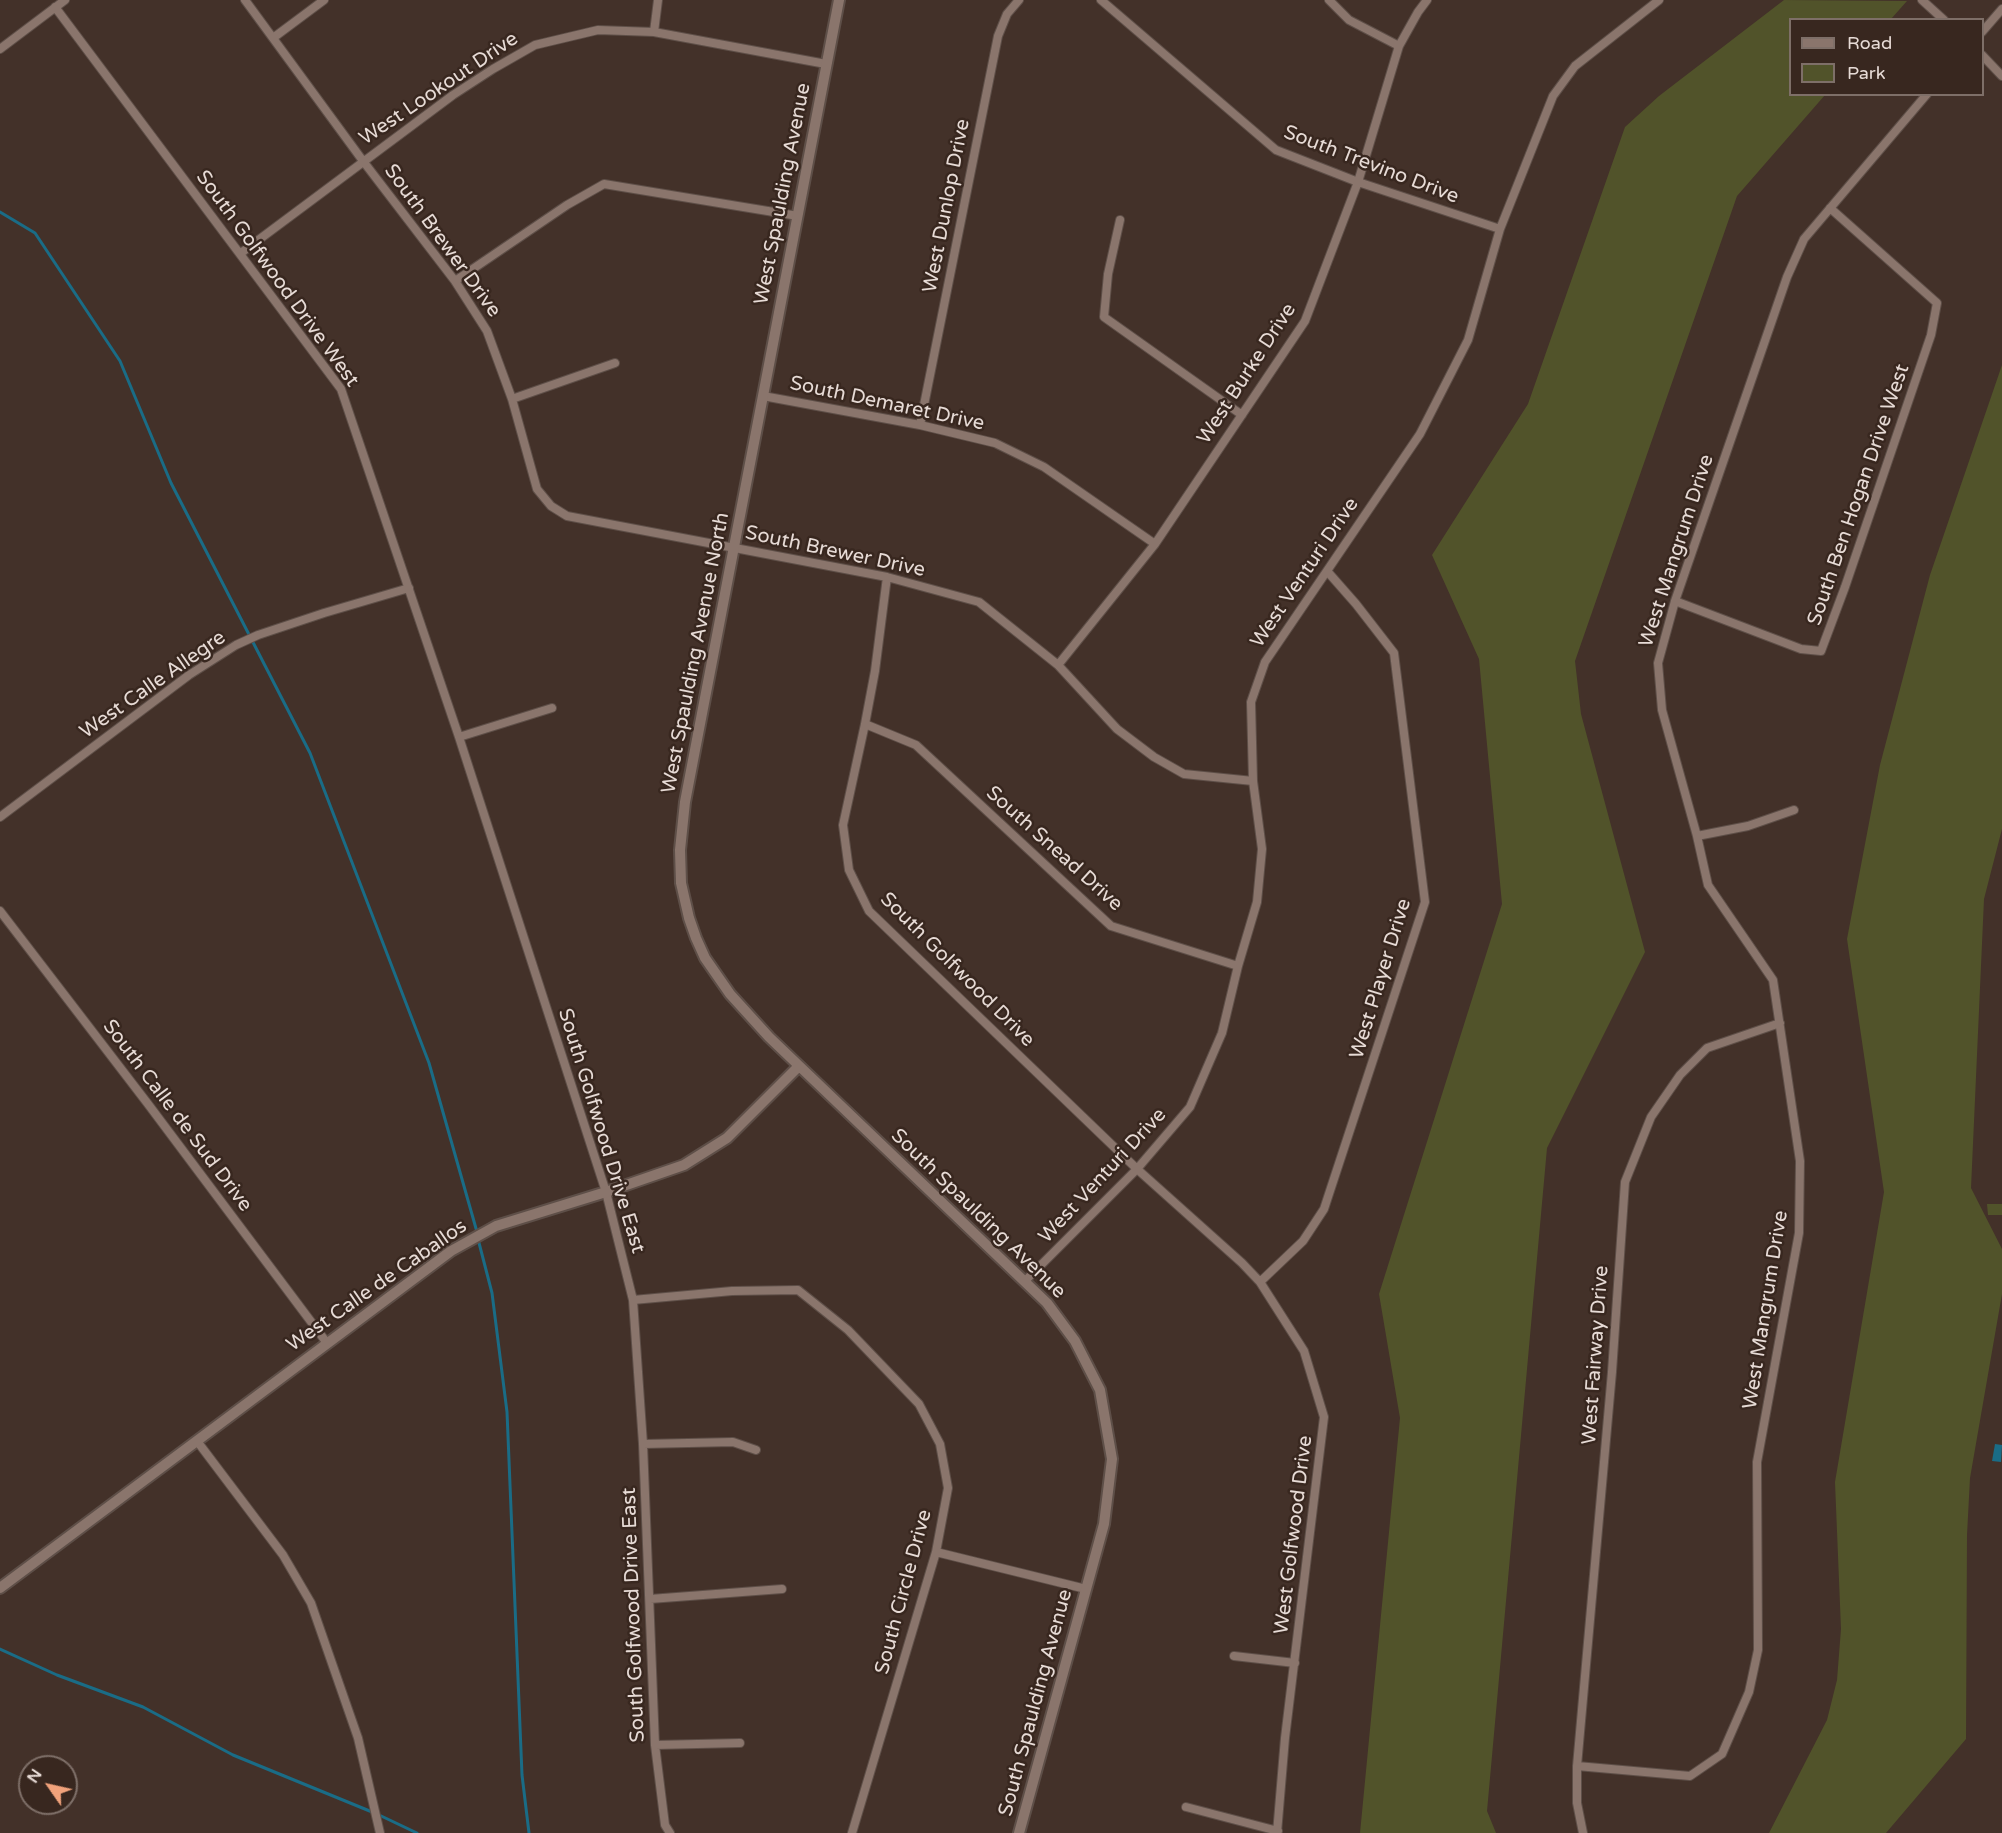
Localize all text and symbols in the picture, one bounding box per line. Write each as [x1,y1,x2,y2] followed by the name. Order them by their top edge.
[1789,18,1984,96] legend
[355,27,523,151] street label: West Lookout Drive
[1847,32,1892,54] text: Road
[1847,62,1885,84] text: Park
[750,81,816,307] street label: West Spaulding Avenue
[918,117,976,295] street label: West Dunlop Drive
[1280,121,1462,209] street label: South Trevino Drive
[378,160,506,322] street label: South Brewer Drive
[190,166,364,392] street label: South Golfwood Drive West
[1193,299,1301,449] street label: West Burke Drive
[1803,361,1915,629] street label: South Ben Hogan Drive West
[788,372,986,436] street label: South Demaret Drive
[1635,452,1719,650] street label: West Mangrum Drive
[1246,493,1364,653] street label: West Venturi Drive
[657,510,735,796] street label: West Spaulding Avenue North
[743,521,927,583] street label: South Brewer Drive
[76,626,230,744] street label: West Calle Allegre
[981,781,1127,917] street label: South Snead Drive
[875,888,1039,1052] street label: South Golfwood Drive
[1345,896,1417,1062] street label: West Player Drive
[552,1006,650,1256] street label: South Golfwood Drive East
[97,1015,257,1217] street label: South Calle de Sud Drive
[1034,1103,1172,1249] street label: West Venturi Drive
[886,1124,1070,1304] street label: South Spaulding Avenue
[1738,1209,1794,1411] street label: West Mangrum Drive
[282,1215,472,1357] street label: West Calle de Caballos
[1578,1265,1614,1445] street label: West Fairway Drive
[1270,1434,1318,1636] street label: West Golfwood Drive
[618,1487,650,1743] street label: South Golfwood Drive East
[870,1507,938,1677] street label: South Circle Drive
[994,1587,1078,1819] street label: South Spaulding Avenue
[18,1755,78,1815] north arrow
[23,1765,47,1787] text: N

